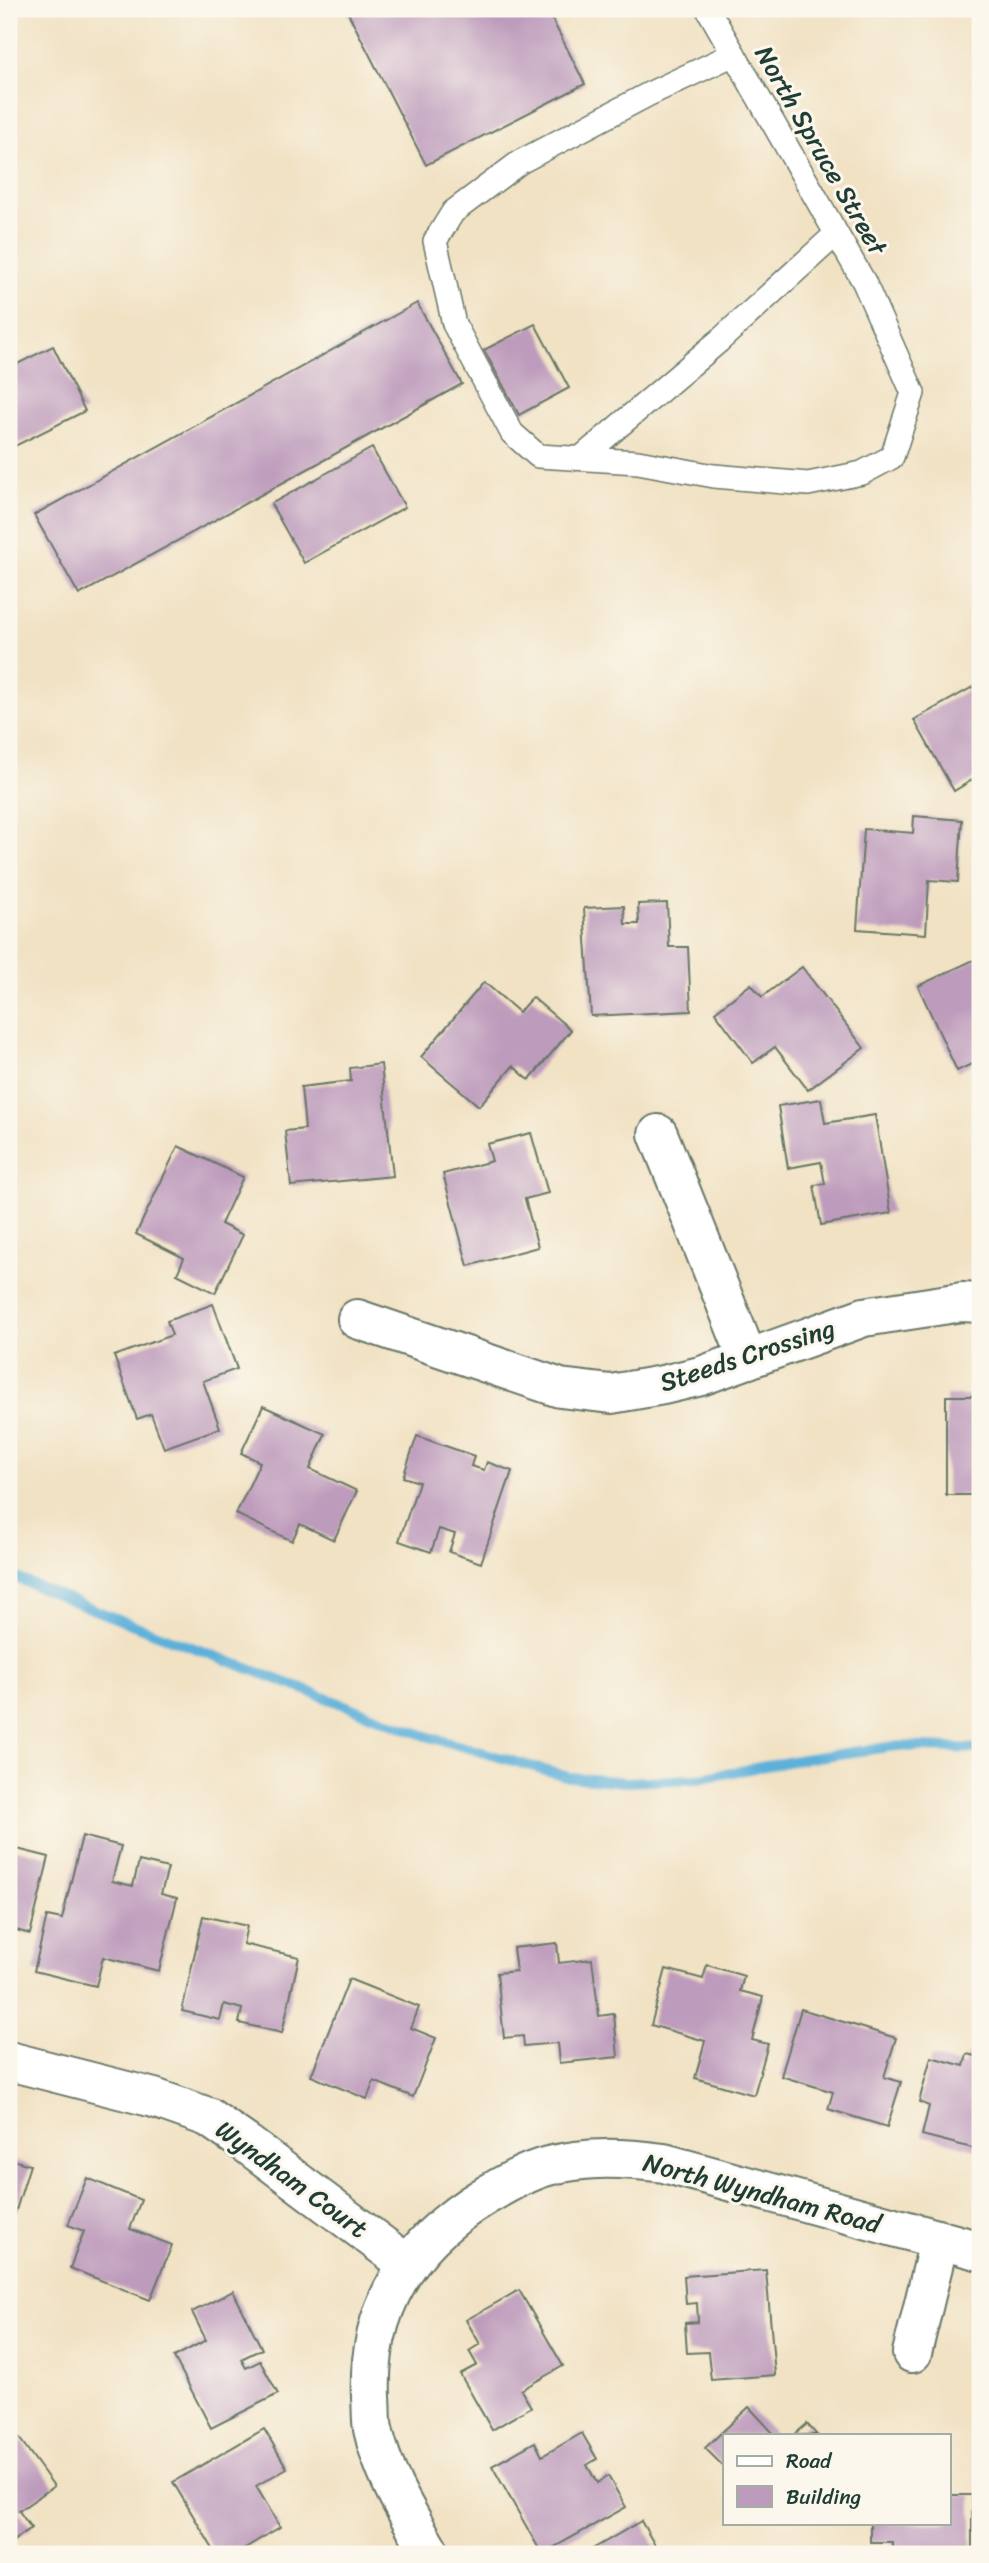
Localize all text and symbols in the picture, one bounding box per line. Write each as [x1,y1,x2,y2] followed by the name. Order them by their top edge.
[742,36,901,265] street label: North Spruce Street
[653,1305,841,1405] street label: Steeds Crossing
[206,2107,378,2251] street label: Wyndham Court
[638,2139,888,2247] street label: North Wyndham Road
[723,2434,950,2524] legend
[786,2442,833,2480] text: Road
[786,2478,862,2516] text: Building

